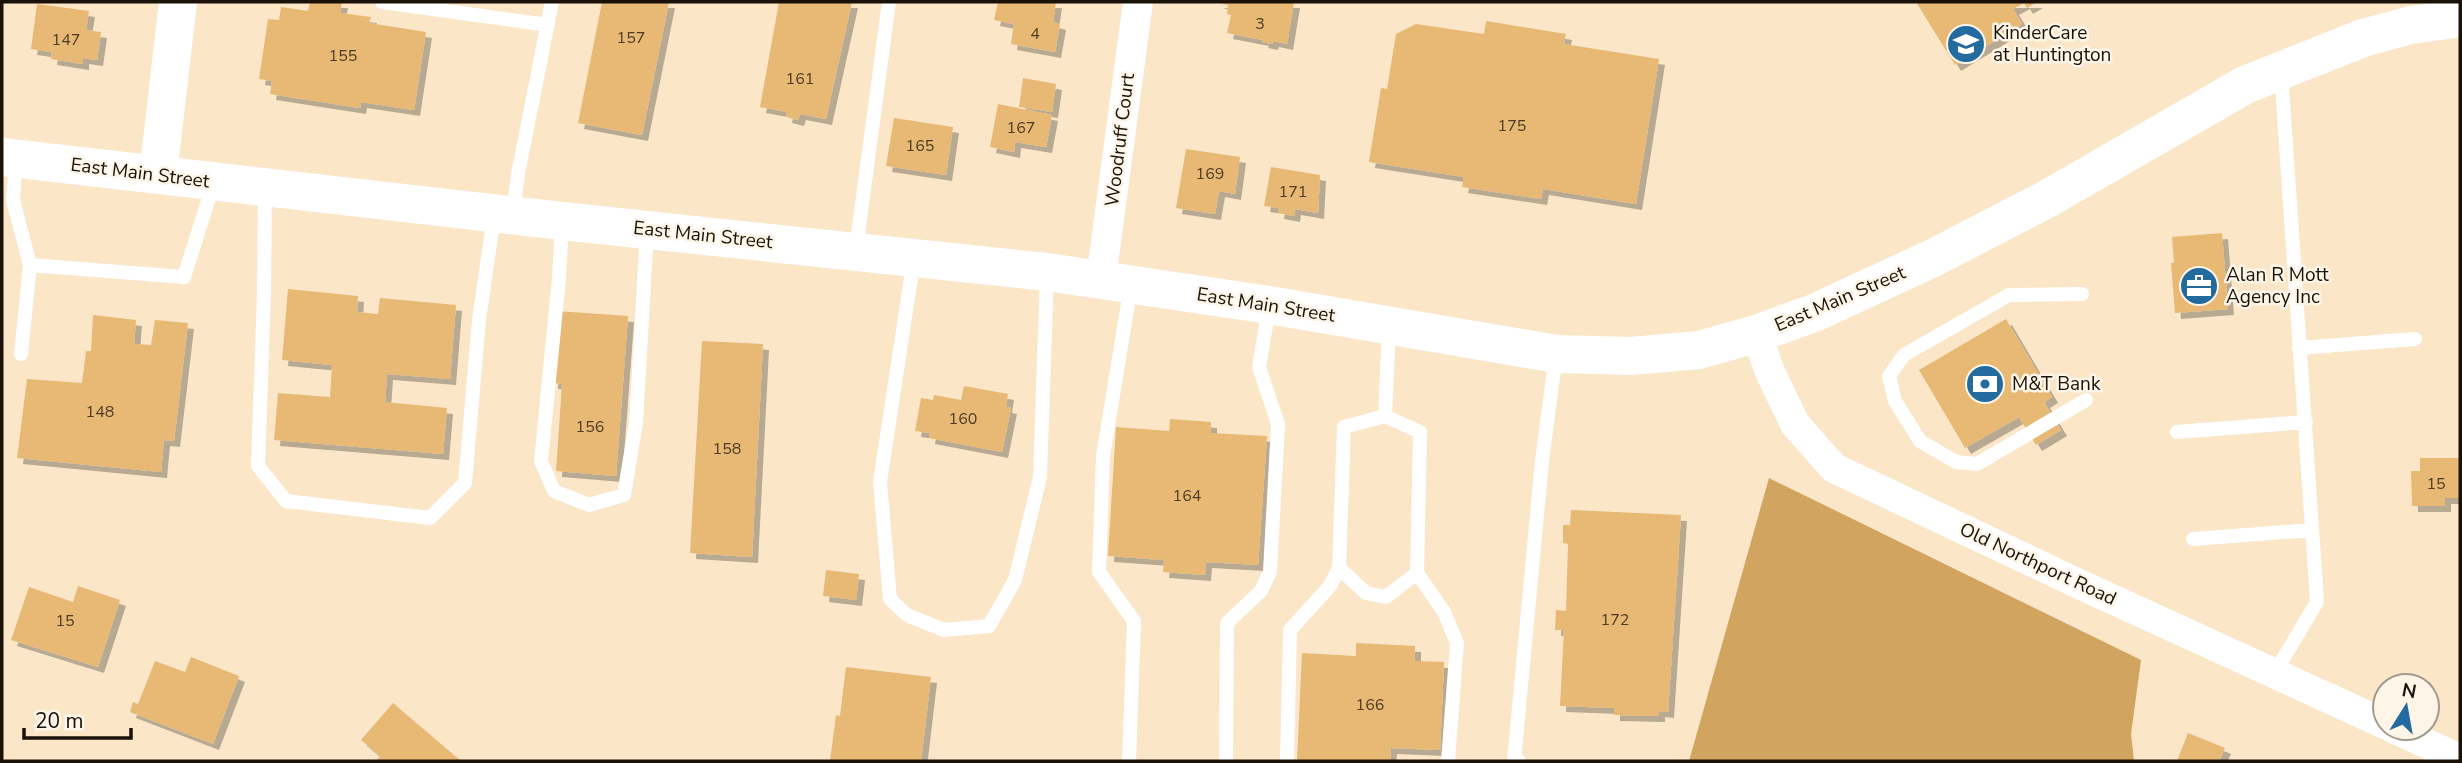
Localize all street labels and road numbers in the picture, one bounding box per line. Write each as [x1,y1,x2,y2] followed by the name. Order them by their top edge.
[1099,72,1141,208] street label: Woodruff Court
[69,152,211,194] street label: East Main Street
[632,215,774,255] street label: East Main Street
[1771,260,1910,338] street label: East Main Street
[1195,281,1337,329] street label: East Main Street
[1955,516,2121,612] street label: Old Northport Road

